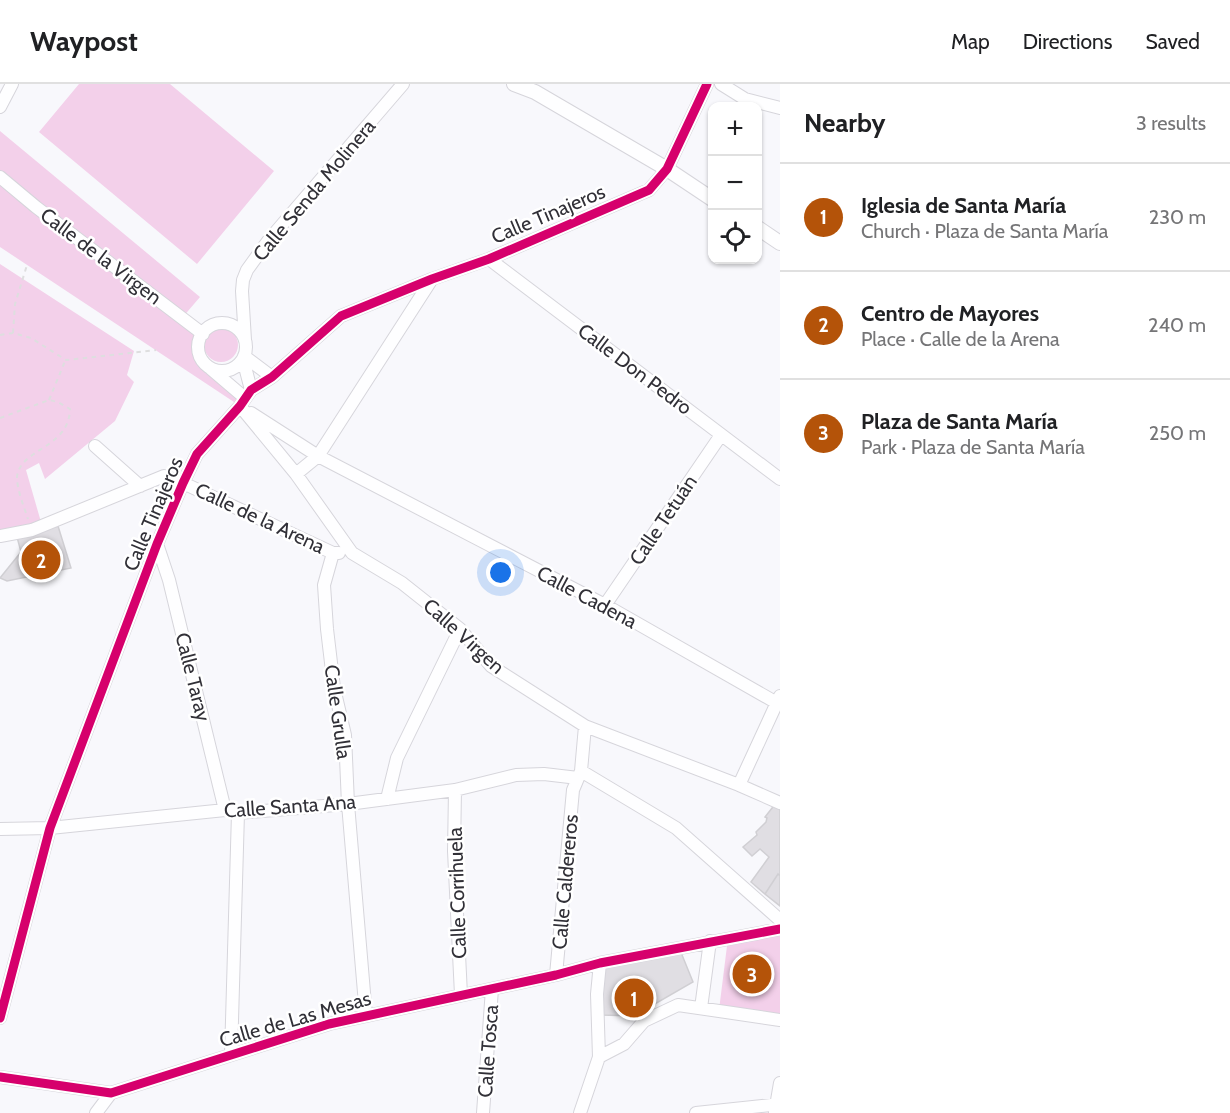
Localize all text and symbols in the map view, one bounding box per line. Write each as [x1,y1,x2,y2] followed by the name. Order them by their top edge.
[30,24,138,58] text: Waypost
[951,29,990,54] text: Map
[1023,29,1112,54] text: Directions
[1145,29,1200,54] text: Saved
[708,102,762,264] map controls
[708,102,762,156] button: +
[804,107,885,139] text: Nearby
[1136,111,1206,135] text: 3 results
[248,114,380,266] street label: Calle Senda Molinera
[708,156,762,210] button: −
[487,179,609,249] street label: Calle Tinajeros
[861,192,1066,219] text: Iglesia de Santa María
[36,203,166,309] street label: Calle de la Virgen
[820,205,827,229] text: 1
[1149,205,1206,229] text: 230 m
[708,210,762,264] button: locate
[861,219,1108,243] text: Church · Plaza de Santa María
[861,300,1039,327] text: Centro de Mayores
[818,313,829,337] text: 2
[1148,313,1206,337] text: 240 m
[573,318,697,420] street label: Calle Don Pedro
[861,327,1060,351] text: Place · Calle de la Arena
[861,408,1058,435] text: Plaza de Santa María
[818,421,829,445] text: 3
[1149,421,1206,445] text: 250 m
[861,435,1085,459] text: Park · Plaza de Santa María
[118,453,188,575] street label: Calle Tinajeros
[624,470,702,570] street label: Calle Tetuán
[191,478,329,559] street label: Calle de la Arena
[22,538,60,582] pin: 2
[486,558,515,587] your location
[533,561,642,634] street label: Calle Cadena
[418,593,510,679] street label: Calle Virgen
[170,630,216,724] street label: Calle Taray
[319,663,357,761] street label: Calle Grulla
[223,789,357,823] street label: Calle Santa Ana
[547,813,583,951] street label: Calle Caldereros
[443,826,471,959] street label: Calle Corrihuela
[732,952,771,996] pin: 3
[614,976,654,1020] pin: 1
[216,986,374,1052] street label: Calle de Las Mesas
[473,1003,503,1098] street label: Calle Tosca

